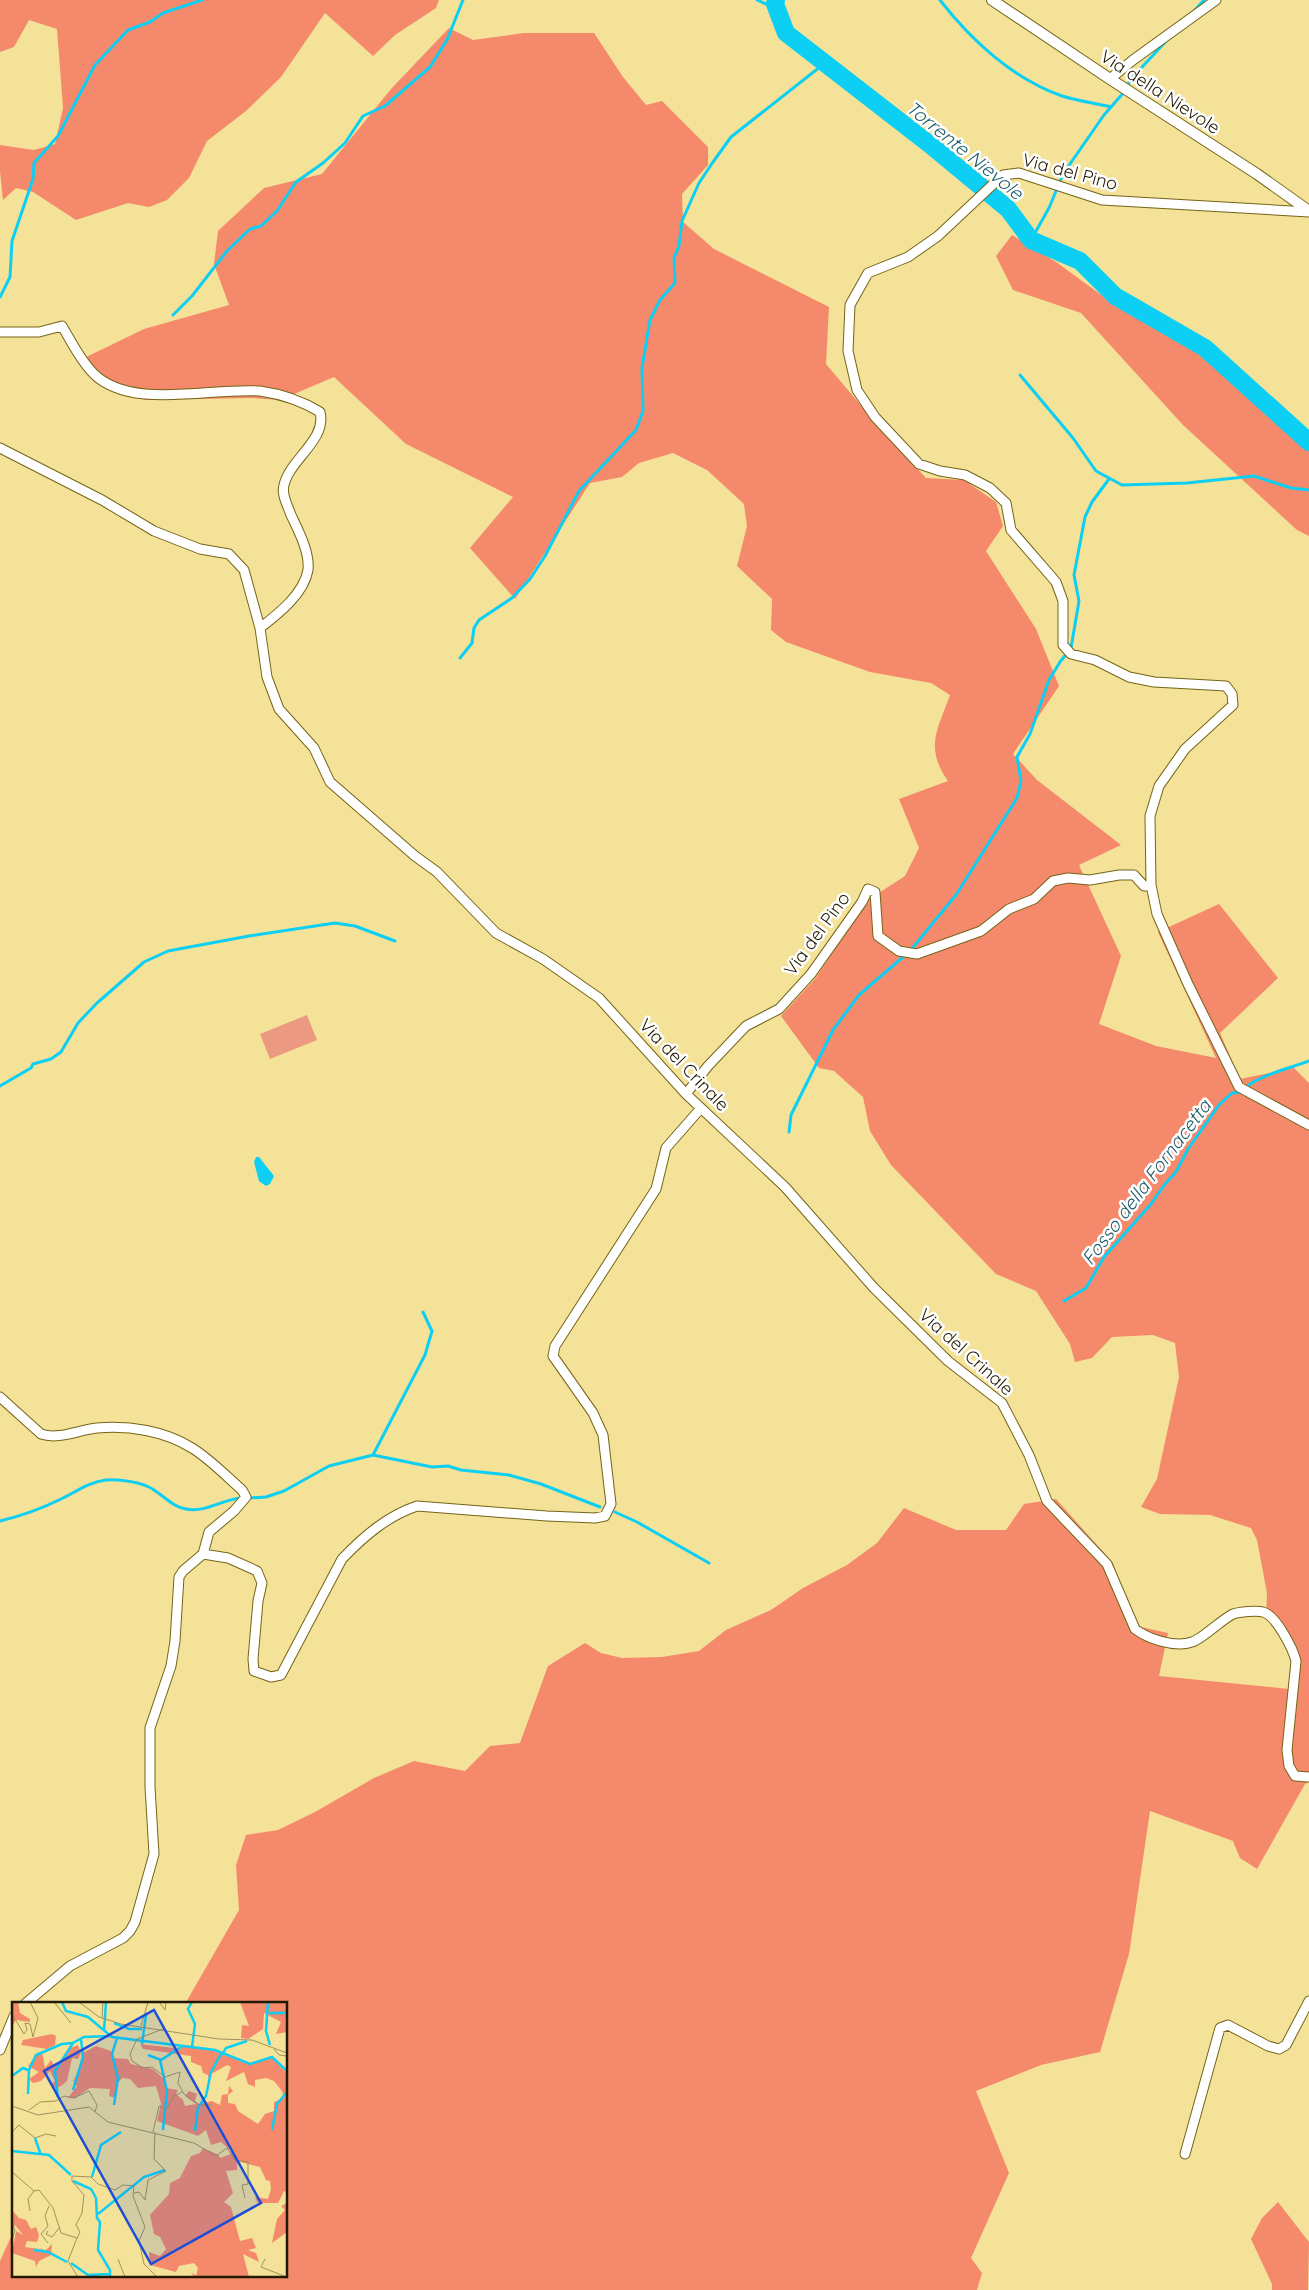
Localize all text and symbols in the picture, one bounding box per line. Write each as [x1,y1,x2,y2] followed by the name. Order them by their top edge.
[1096,44,1225,139] street label: Via della Nievole
[902,95,1029,205] water label: Torrente Nievole
[1020,148,1120,195] street label: Via del Pino
[779,887,855,980] street label: Via del Pino
[634,1014,734,1116] street label: Via del Crinale
[1076,1093,1217,1269] water label: Fosso della Fornacetta
[914,1303,1019,1400] street label: Via del Crinale
[12,2002,288,2278] inset map

